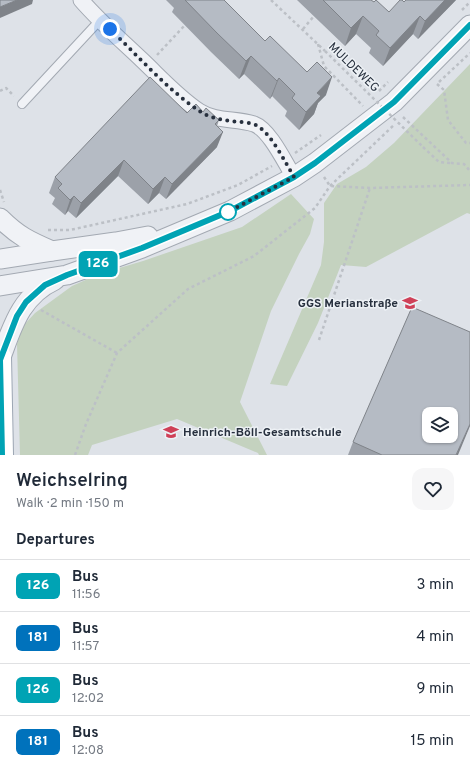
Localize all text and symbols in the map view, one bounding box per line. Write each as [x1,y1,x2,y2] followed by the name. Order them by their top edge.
[100,19,120,39] your location
[324,39,382,96] street label: MULDEWEG
[219,203,237,221] unlabelled marker
[75,251,121,277] line badge: 126
[87,255,109,272] text: 126
[401,294,419,312] school or university icon: GGS Merianstraße
[298,296,398,312] place label: GGS Merianstraße
[422,407,458,443] map controls
[422,407,458,443] button: layers
[162,423,180,441] school or university icon: Heinrich-Böll-Gesamtschule
[183,425,342,441] place label: Heinrich-Böll-Gesamtschule
[412,468,454,510] button: heart
[16,469,128,493] text: Weichselring
[16,496,124,512] text: Walk · 2 min · 150 m
[16,531,95,550] text: Departures
[72,568,99,587] text: Bus
[416,576,454,595] text: 3 min
[27,577,49,594] text: 126
[72,587,100,603] text: 11:56
[72,620,99,639] text: Bus
[416,628,454,647] text: 4 min
[28,629,48,646] text: 181
[72,639,99,655] text: 11:57
[72,672,99,691] text: Bus
[417,680,454,699] text: 9 min
[27,681,49,698] text: 126
[72,691,104,707] text: 12:02
[72,724,99,743] text: Bus
[411,732,454,751] text: 15 min
[28,733,48,750] text: 181
[72,743,104,759] text: 12:08

